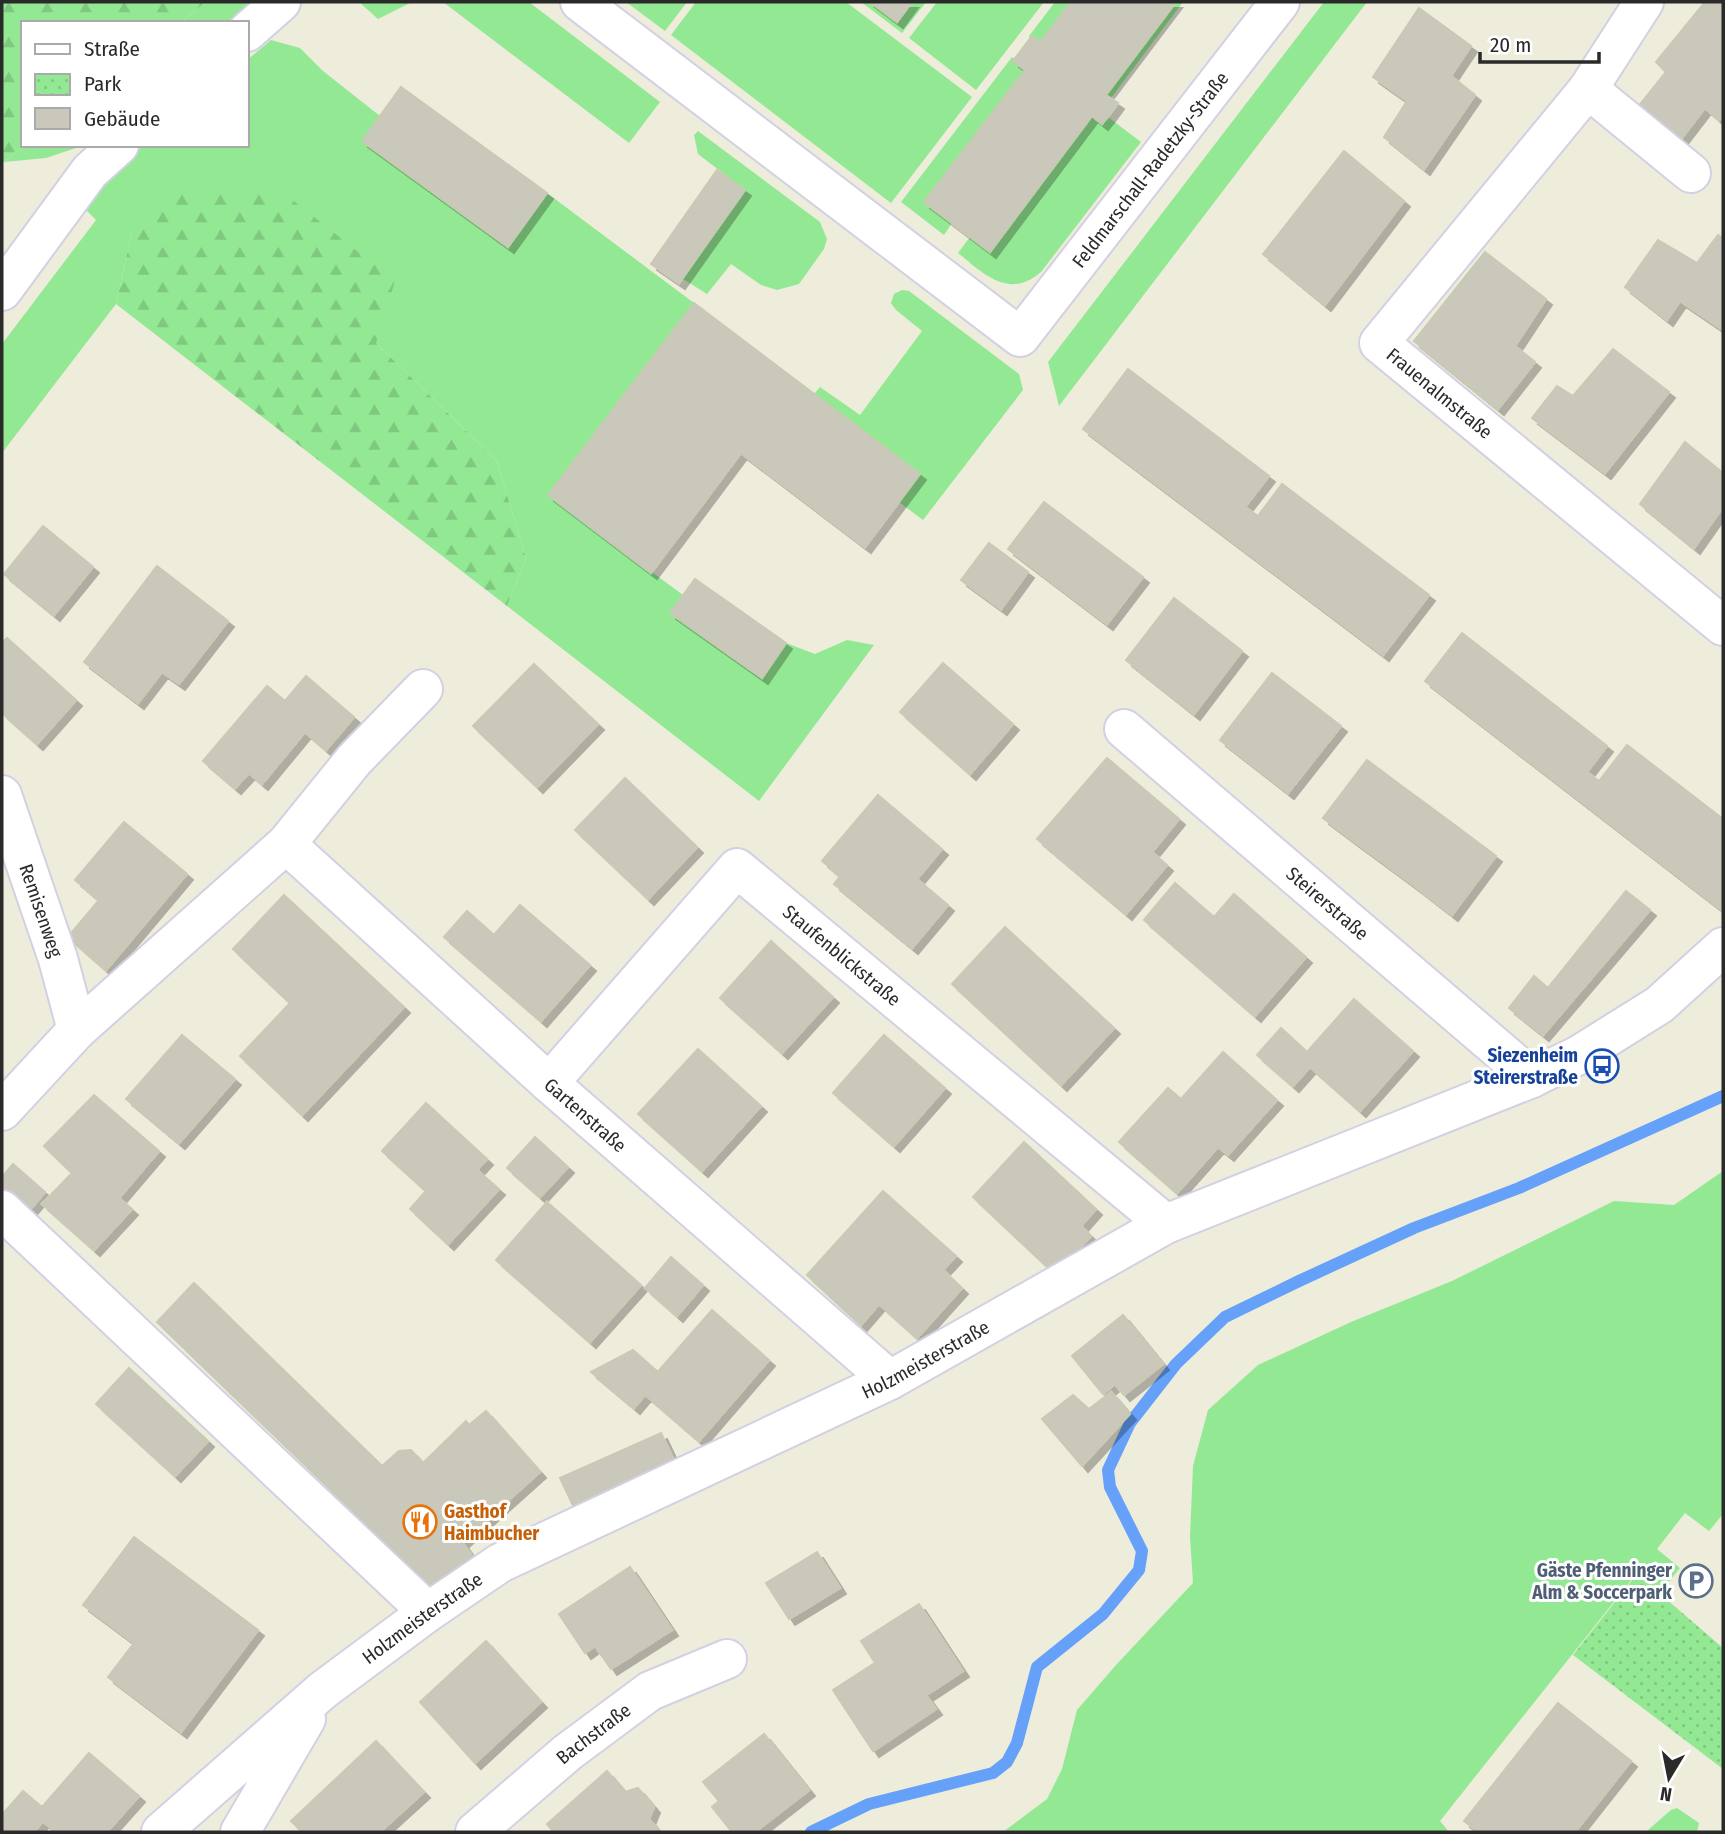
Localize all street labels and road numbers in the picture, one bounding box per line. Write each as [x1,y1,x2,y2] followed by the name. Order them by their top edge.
[1067,67,1234,272] street label: Feldmarschall-Radetzky-Straße
[1382,343,1497,444] street label: Frauenalmstraße
[14,861,68,960] street label: Remisenweg
[1282,862,1373,945] street label: Steirerstraße
[778,900,905,1011] street label: Staufenblickstraße
[539,1073,631,1157] street label: Gartenstraße
[858,1315,993,1404] street label: Holzmeisterstraße
[358,1568,487,1669] street label: Holzmeisterstraße
[552,1698,635,1769] street label: Bachstraße

